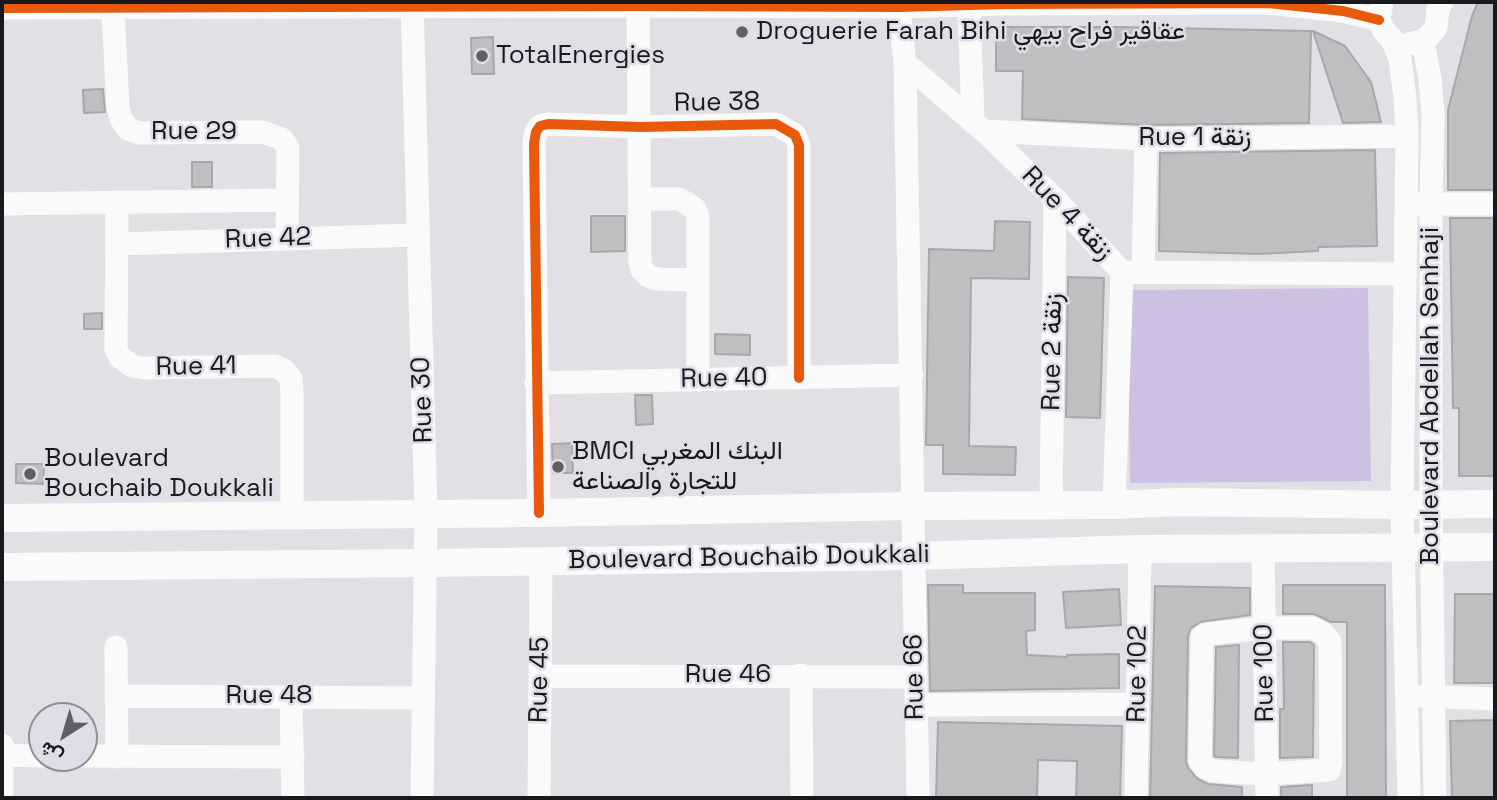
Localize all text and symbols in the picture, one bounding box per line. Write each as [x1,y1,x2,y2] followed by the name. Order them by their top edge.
[756,16,1185,48] place label: Droguerie Farah Bihi عقاقير فراح بيهي
[734,24,750,40] marker: Droguerie Farah Bihi عقاقير فراح بيهي
[496,40,665,72] place label: TotalEnergies
[474,48,490,64] marker: TotalEnergies
[674,87,760,119] street label: Rue 38
[151,116,237,148] street label: Rue 29
[1139,122,1251,154] street label: Rue 1 زنقة
[1015,161,1119,267] street label: Rue 4 زنقة
[224,222,312,256] street label: Rue 42
[1415,227,1447,565] street label: Boulevard Abdellah Senhaji
[1036,293,1070,411] street label: Rue 2 زنقة
[155,351,237,383] street label: Rue 41
[406,356,440,444] street label: Rue 30
[680,363,768,395] street label: Rue 40
[572,436,783,498] place label: BMCI البنك المغربي للتجارة والصناعة
[44,443,274,504] place label: Boulevard Bouchaib Doukkali
[550,459,566,475] marker: BMCI البنك المغربي للتجارة والصناعة
[22,466,38,482] marker: Boulevard Bouchaib Doukkali
[568,539,930,577] street label: Boulevard Bouchaib Doukkali
[1249,623,1281,723] street label: Rue 100
[1122,625,1154,723] street label: Rue 102
[899,634,931,720] street label: Rue 66
[524,637,556,723] street label: Rue 45
[685,659,771,691] street label: Rue 46
[226,680,312,712] street label: Rue 48
[28,702,98,772] north arrow
[35,736,68,769] text: ش

